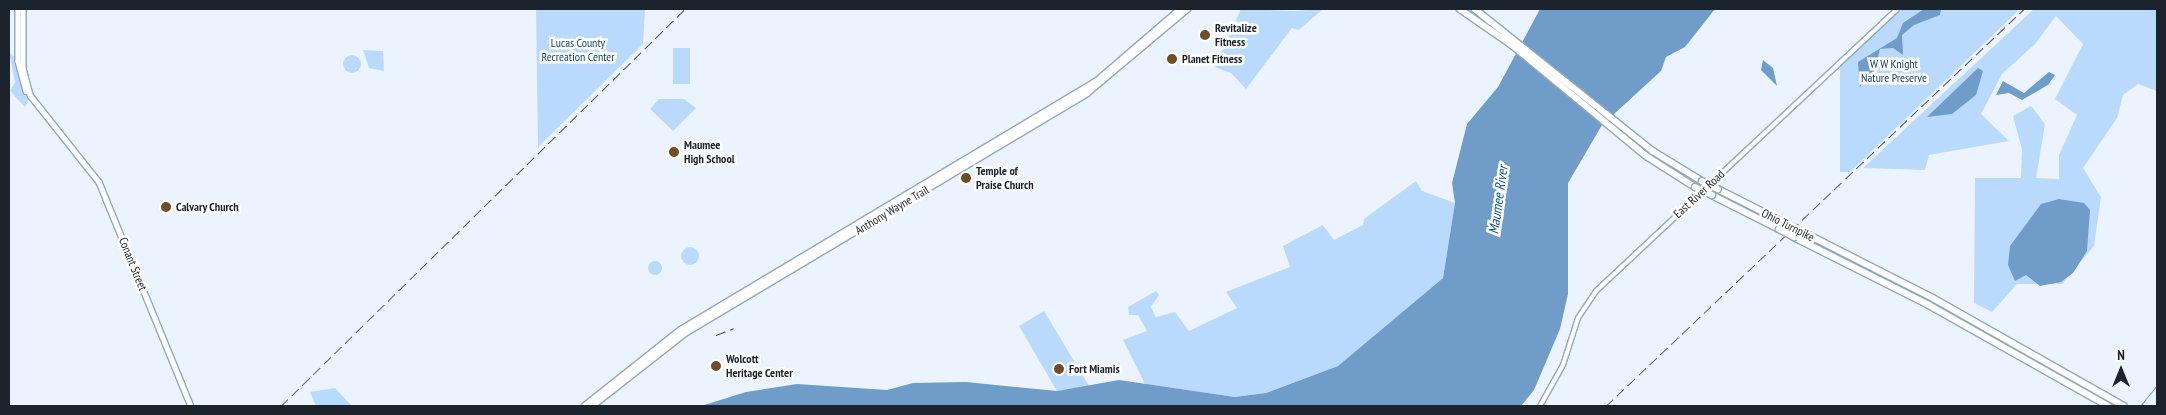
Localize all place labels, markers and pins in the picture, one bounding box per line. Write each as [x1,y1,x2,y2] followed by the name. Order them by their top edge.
[1215,21,1257,49] place label: Revitalize Fitness
[1199,29,1211,41] marker: Revitalize Fitness
[1182,52,1242,66] place label: Planet Fitness
[1166,53,1178,65] marker: Planet Fitness
[684,138,735,166] place label: Maumee High School
[668,146,680,158] marker: Maumee High School
[976,164,1034,192] place label: Temple of Praise Church
[960,172,972,184] marker: Temple of Praise Church
[176,200,239,214] place label: Calvary Church
[160,201,172,213] marker: Calvary Church
[726,352,793,380] place label: Wolcott Heritage Center
[710,360,722,372] marker: Wolcott Heritage Center
[1069,362,1120,376] place label: Fort Miamis
[1053,363,1065,375] marker: Fort Miamis

